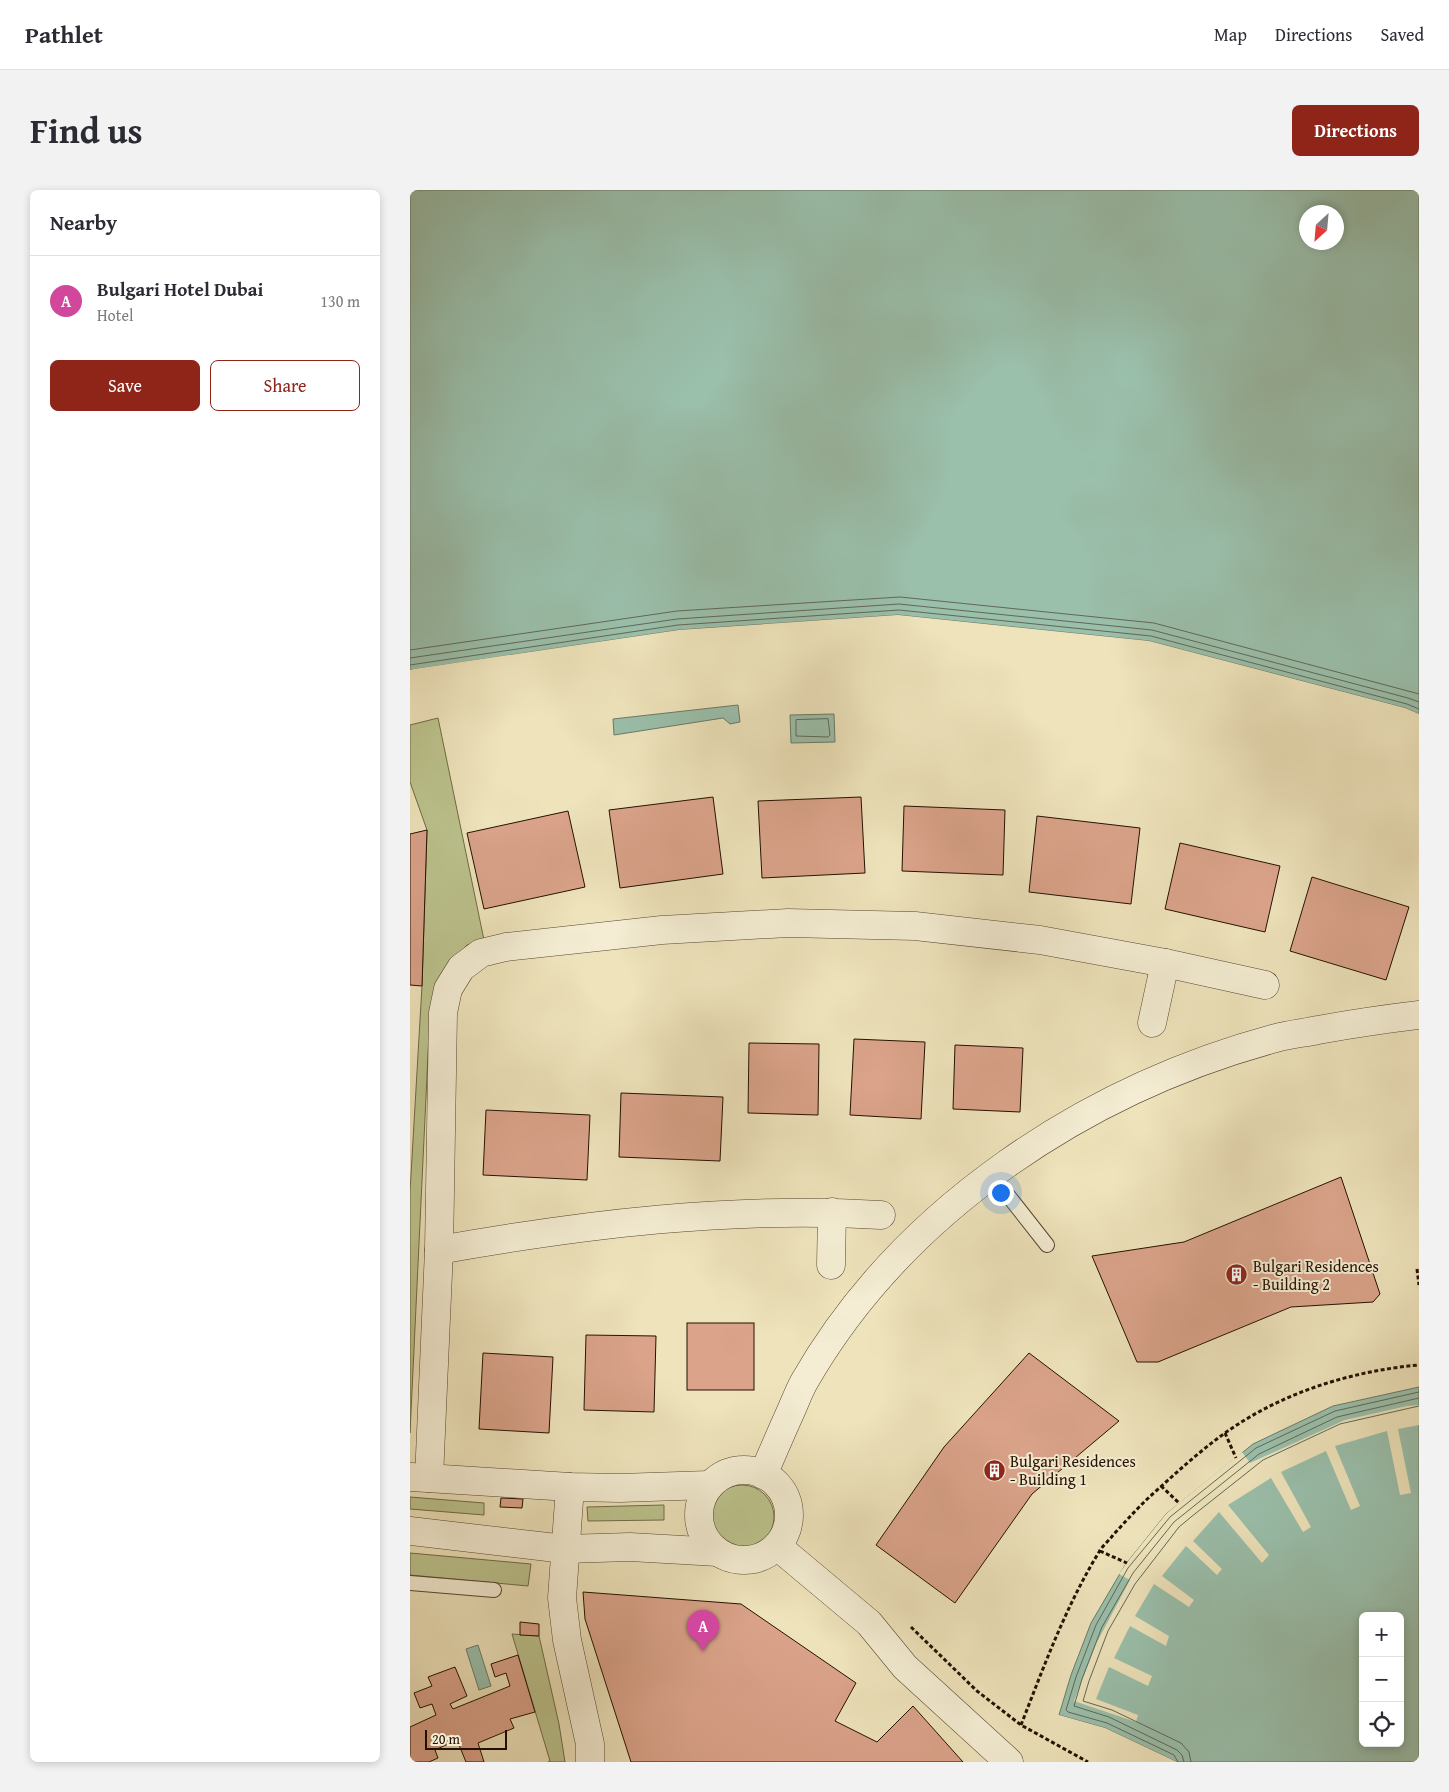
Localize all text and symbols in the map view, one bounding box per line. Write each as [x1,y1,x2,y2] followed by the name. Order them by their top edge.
[25,17,103,52] text: Pathlet
[1214,21,1247,48] text: Map
[1275,21,1352,48] text: Directions
[1380,21,1424,48] text: Saved
[30,105,143,156] text: Find us
[1292,105,1419,156] button: Directions
[1299,205,1344,250] north arrow
[50,207,117,238] text: Nearby
[97,275,263,303] text: Bulgari Hotel Dubai
[61,289,71,313] text: A
[320,289,360,313] text: 130 m
[97,303,133,327] text: Hotel
[50,360,200,411] button: Save
[210,360,360,411] button: Share
[988,1180,1014,1206] your location
[1253,1254,1379,1296] place label: Bulgari Residences - Building 2
[1225,1263,1249,1287] building icon: Bulgari Residences - Building 2
[1010,1449,1136,1491] place label: Bulgari Residences - Building 1
[982,1458,1006,1482] building icon: Bulgari Residences - Building 1
[687,1610,719,1651] pin: A
[1359,1612,1404,1747] map controls
[1359,1612,1404,1657] button: +
[1359,1657,1404,1702] button: −
[1359,1702,1404,1747] button: locate
[425,1727,508,1750] scale bar
[432,1729,460,1749] text: 20 m

